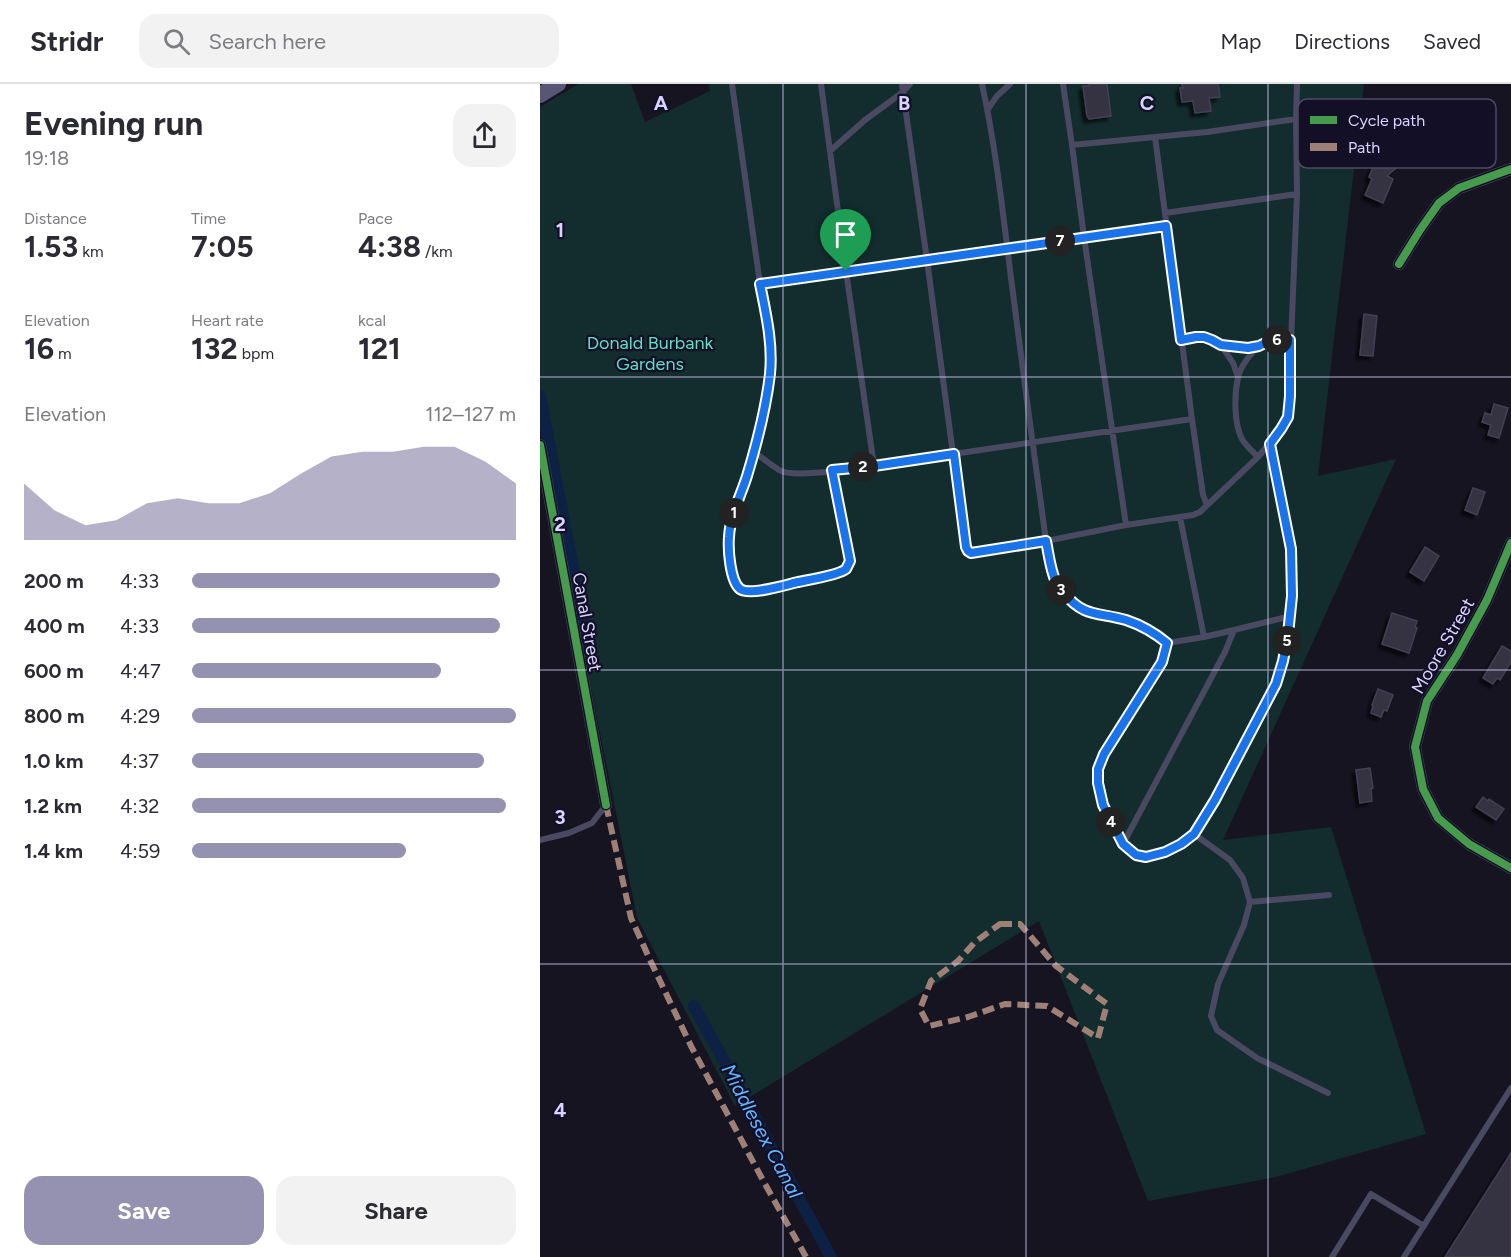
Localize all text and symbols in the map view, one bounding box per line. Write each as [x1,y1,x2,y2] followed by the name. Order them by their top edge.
[139,14,559,68] search box
[30,24,103,58] text: Stridr
[160,25,193,58] icon: search
[208,28,326,55] text: Search here
[1220,29,1261,54] text: Map
[1294,29,1390,54] text: Directions
[1423,29,1481,54] text: Saved
[654,91,669,115] text: A
[898,91,910,115] text: B
[1140,91,1154,115] text: C
[1298,99,1496,168] legend
[24,104,203,143] text: Evening run
[453,104,516,167] button: share
[1348,111,1425,130] text: Cycle path
[1348,138,1380,157] text: Path
[24,146,69,170] text: 19:18
[24,209,87,228] text: Distance
[191,209,226,228] text: Time
[358,209,393,228] text: Pace
[820,209,871,271] pin
[556,218,564,242] text: 1
[829,218,862,251] icon: arrive
[1045,226,1075,256] pin: 7
[24,228,78,265] text: 1.53
[191,228,254,265] text: 7:05
[358,228,421,265] text: 4:38
[1056,231,1064,250] text: 7
[78,242,104,261] text: km
[421,242,453,261] text: /km
[24,311,90,330] text: Elevation
[191,311,264,330] text: Heart rate
[358,311,386,330] text: kcal
[1262,325,1292,355] pin: 6
[24,330,54,367] text: 16
[191,330,238,367] text: 132
[358,330,401,367] text: 121
[1272,330,1282,349] text: 6
[587,332,714,375] park label: Donald Burbank Gardens
[54,344,72,363] text: m
[238,344,274,363] text: bpm
[24,402,106,426] text: Elevation
[425,402,516,426] text: 112–127 m
[848,452,878,482] pin: 2
[858,457,868,476] text: 2
[719,498,749,528] pin: 1
[731,503,737,522] text: 1
[554,512,566,536] text: 2
[24,569,84,593] text: 200 m
[120,569,159,593] text: 4:33
[567,571,607,673] street label: Canal Street
[1046,575,1076,605] pin: 3
[1057,580,1065,599] text: 3
[1407,594,1479,698] street label: Moore Street
[24,614,85,638] text: 400 m
[120,614,159,638] text: 4:33
[1272,626,1302,656] pin: 5
[1282,631,1292,650] text: 5
[24,659,84,683] text: 600 m
[120,659,161,683] text: 4:47
[24,704,84,728] text: 800 m
[120,704,160,728] text: 4:29
[24,749,83,773] text: 1.0 km
[120,749,159,773] text: 4:37
[24,794,82,818] text: 1.2 km
[120,794,160,818] text: 4:32
[554,805,566,829] text: 3
[1096,807,1126,837] pin: 4
[1106,812,1116,831] text: 4
[24,839,83,863] text: 1.4 km
[120,839,160,863] text: 4:59
[716,1060,808,1203] water label: Middlesex Canal
[554,1098,567,1122] text: 4
[24,1176,264,1245] button: Save
[276,1176,516,1245] button: Share

